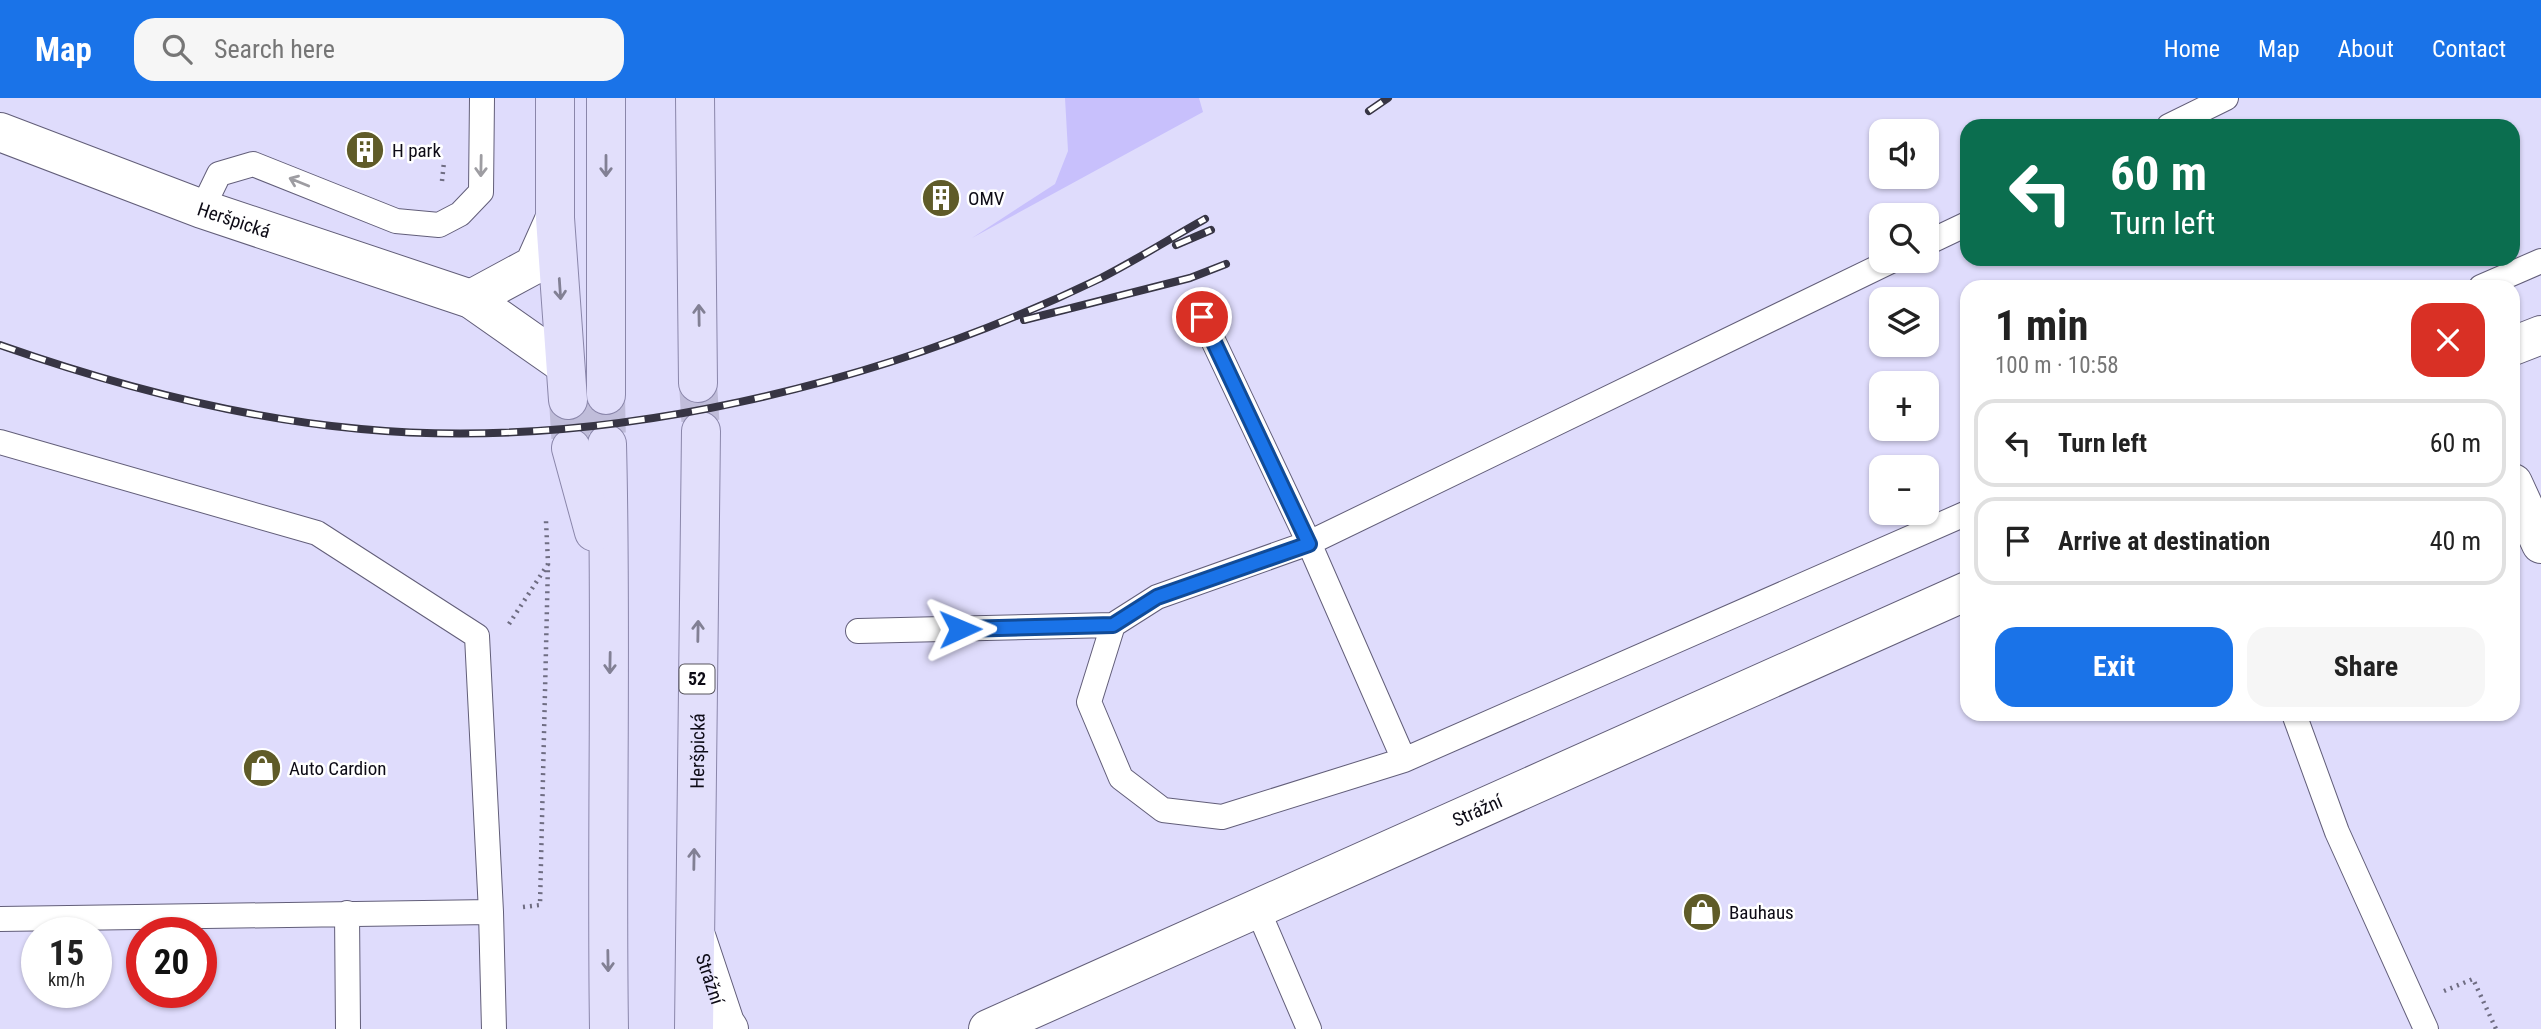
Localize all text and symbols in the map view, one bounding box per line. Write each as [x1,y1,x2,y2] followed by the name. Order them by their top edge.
[134,18,624,81] search box
[35,30,92,69] text: Map
[158,30,196,68] icon: search
[214,34,335,64] text: Search here
[2164,35,2220,63] text: Home
[2258,35,2300,63] text: Map
[2338,35,2394,63] text: About
[2432,35,2506,63] text: Contact
[1869,119,1939,525] map controls
[1869,119,1939,189] button: sound
[344,129,386,171] building icon: H park
[392,139,441,162] place label: H park
[2110,145,2207,202] text: 60 m
[1995,147,2086,238] icon: left
[474,154,488,177] one-way arrow
[599,154,613,177] one-way arrow
[288,175,310,188] one-way arrow
[920,177,962,219] building icon: OMV
[968,187,1005,210] place label: OMV
[195,197,273,243] street label: Heršpická
[1869,203,1939,273] button: search
[2110,204,2215,242] text: Turn left
[554,277,567,299] one-way arrow
[1172,287,1232,347] pin
[1869,287,1939,357] button: layers
[1183,298,1221,336] icon: arrive
[1995,301,2088,350] text: 1 min
[2411,303,2485,377] button: close
[692,304,706,327] one-way arrow
[1995,352,2119,379] text: 100 m · 10:58
[1869,371,1939,441] button: +
[1999,424,2037,462] icon: left
[2058,428,2147,458] text: Turn left
[2430,428,2481,458] text: 60 m
[1869,455,1939,525] button: −
[1999,522,2037,560] icon: arrive
[2058,526,2270,556] text: Arrive at destination
[2430,526,2481,556] text: 40 m
[923,592,997,666] position arrow
[691,620,705,643] one-way arrow
[1995,627,2233,707] button: Exit
[2247,627,2485,707] button: Share
[603,652,617,675] one-way arrow
[680,664,714,694] road number: 52
[686,713,710,789] street label: Heršpická
[241,747,283,789] shop icon: Auto Cardion
[289,757,386,780] place label: Auto Cardion
[1449,789,1507,832] street label: Strážní
[688,847,701,870] one-way arrow
[1681,891,1723,933] shop icon: Bauhaus
[1729,901,1794,924] place label: Bauhaus
[126,917,217,1008] speed limit sign: 20
[49,933,84,974] text: 15
[601,950,615,973] one-way arrow
[691,951,729,1009] street label: Strážní
[48,969,85,990] text: km/h

